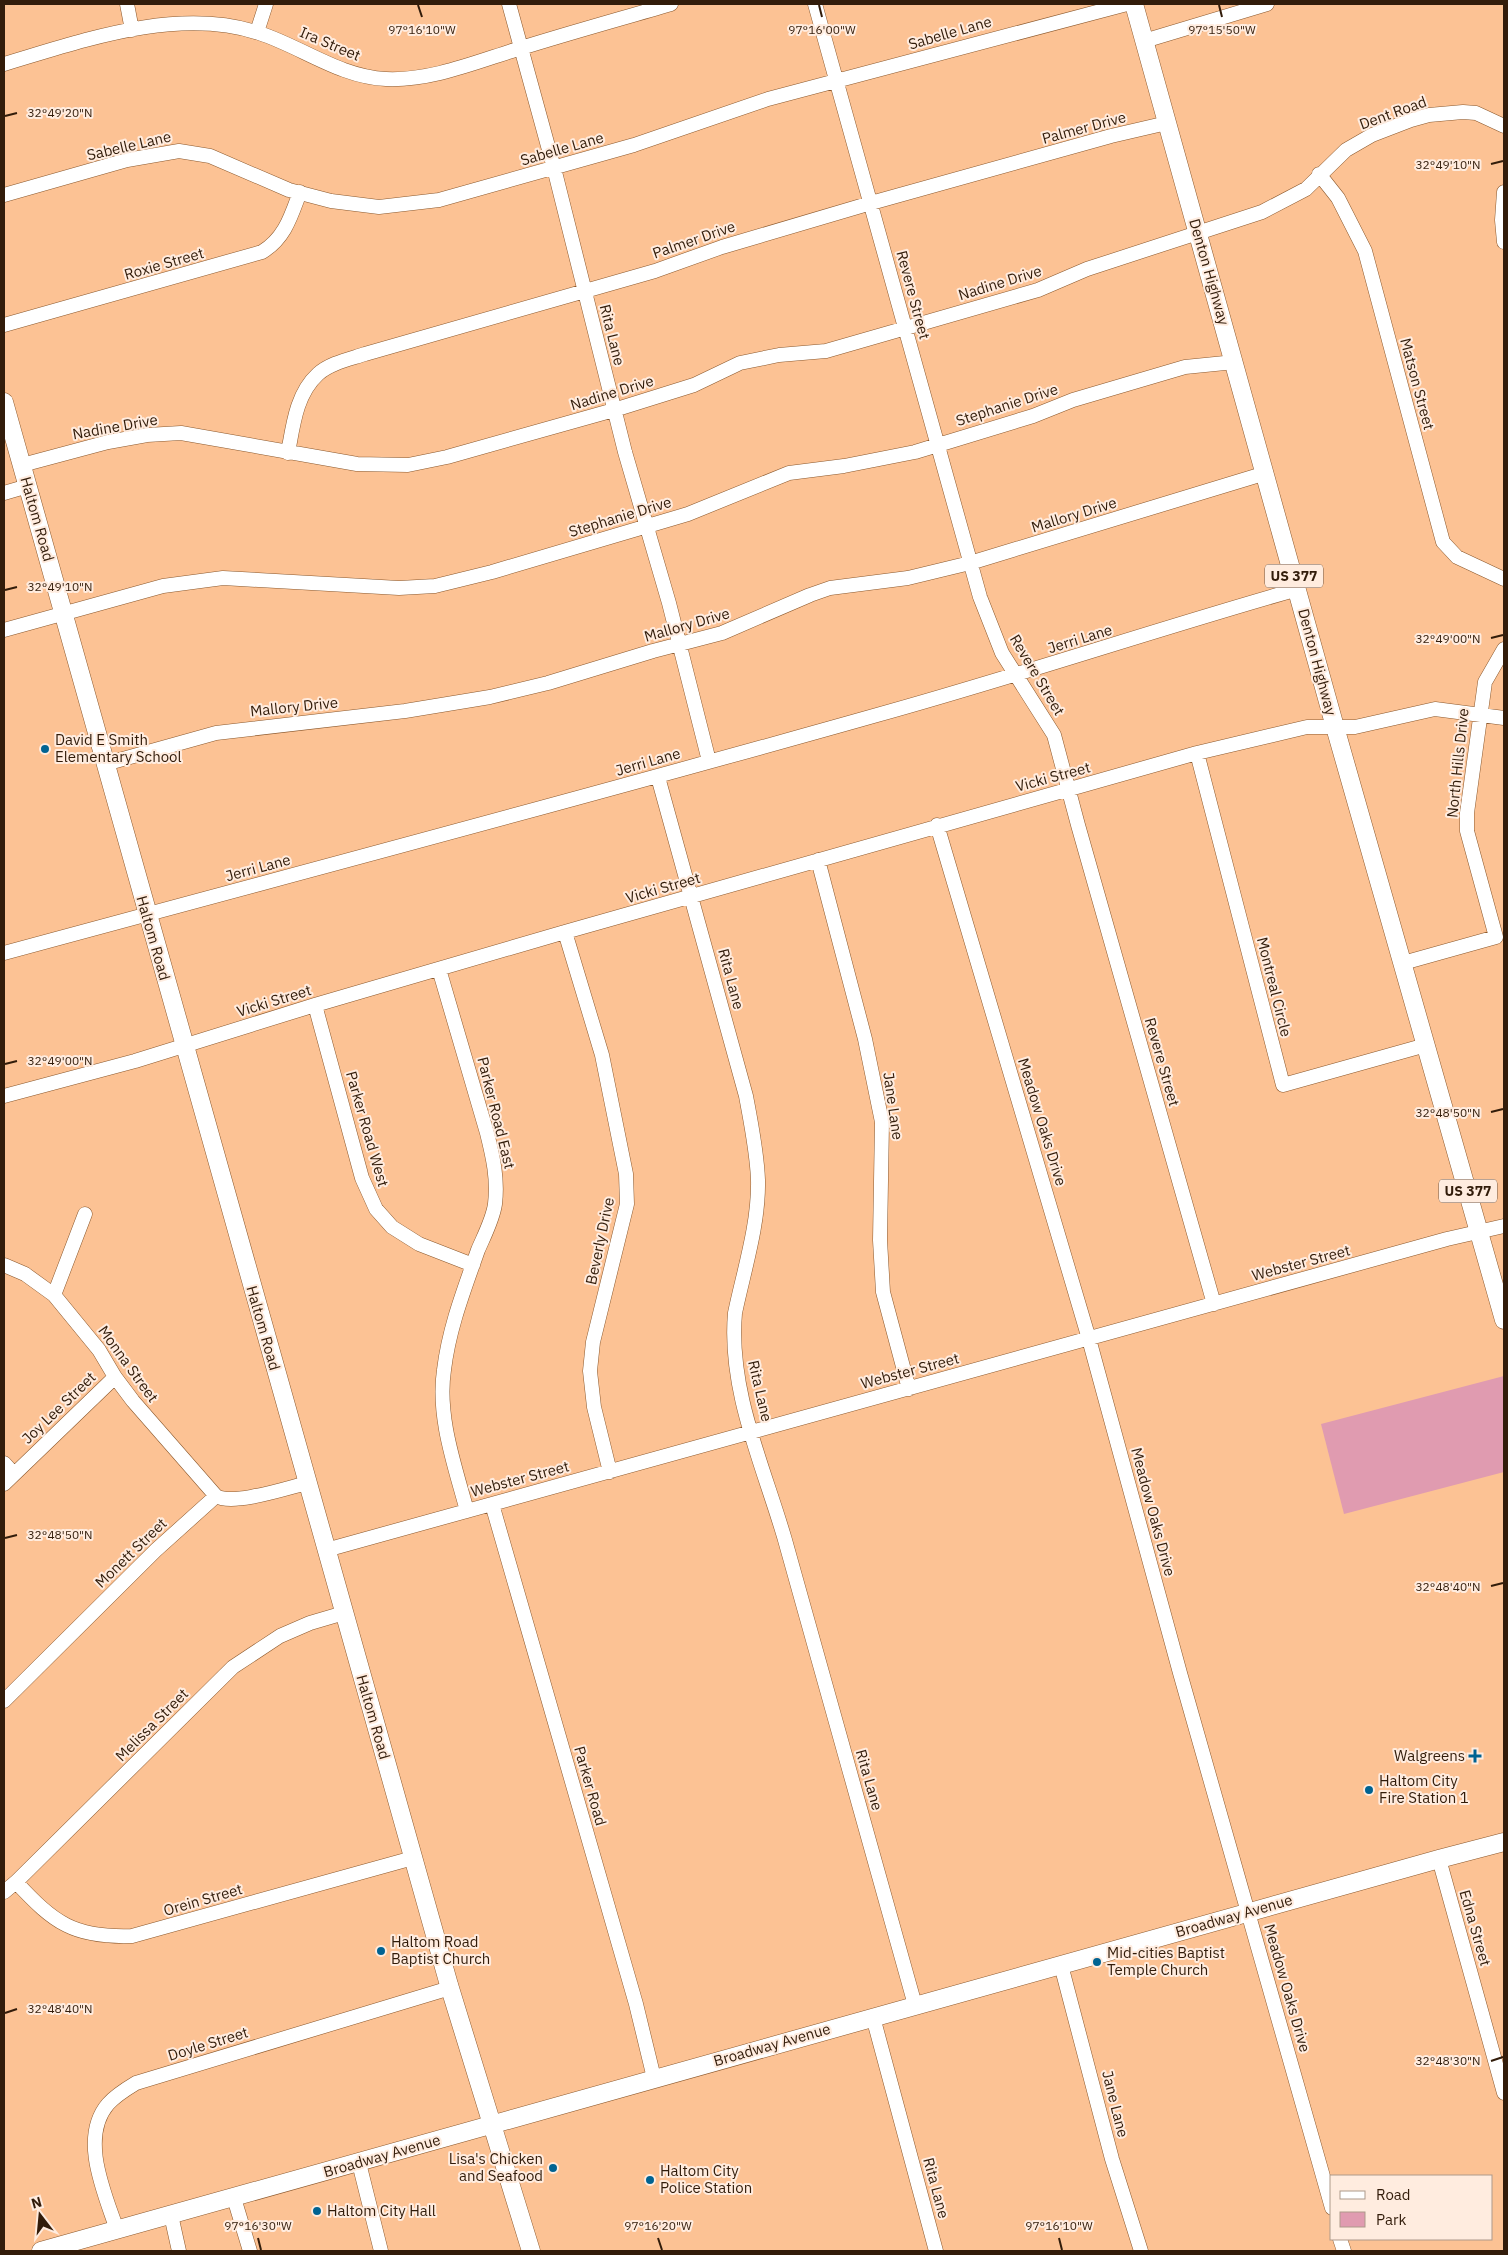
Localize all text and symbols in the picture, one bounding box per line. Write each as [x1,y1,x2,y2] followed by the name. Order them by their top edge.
[906,12,994,53] street label: Sabelle Lane
[297,22,363,65] street label: Ira Street
[388,22,456,37] text: 97°16'10"W
[788,22,856,37] text: 97°16'00"W
[1188,22,1256,37] text: 97°15'50"W
[1357,92,1429,133] street label: Dent Road
[27,105,93,120] text: 32°49'20"N
[1040,107,1128,148] street label: Palmer Drive
[85,127,173,164] street label: Sabelle Lane
[518,128,606,169] street label: Sabelle Lane
[1415,157,1481,172] text: 32°49'10"N
[1185,216,1234,328] street label: Denton Highway
[650,217,738,263] street label: Palmer Drive
[122,243,206,284] street label: Roxie Street
[892,248,934,341] street label: Revere Street
[956,261,1044,304] street label: Nadine Drive
[596,302,629,367] street label: Rita Lane
[1396,336,1439,432] street label: Matson Street
[568,371,656,414] street label: Nadine Drive
[953,379,1060,430] street label: Stephanie Drive
[71,410,159,443] street label: Nadine Drive
[16,474,59,563] street label: Haltom Road
[566,492,673,541] street label: Stephanie Drive
[1029,493,1119,536] street label: Mallory Drive
[1265,564,1323,588] road number: US 377
[27,579,93,594] text: 32°49'10"N
[642,603,732,646] street label: Mallory Drive
[1294,606,1341,718] street label: Denton Highway
[1045,620,1114,657] street label: Jerri Lane
[1006,631,1069,719] street label: Revere Street
[1415,631,1481,646] text: 32°49'00"N
[249,692,339,721] street label: Mallory Drive
[1442,707,1473,819] street label: North Hills Drive
[55,730,182,766] place label: David E Smith Elementary School
[39,743,51,755] marker: David E Smith Elementary School
[613,743,682,780] street label: Jerri Lane
[1013,757,1092,796] street label: Vicki Street
[223,850,292,885] street label: Jerri Lane
[623,868,702,907] street label: Vicki Street
[132,893,175,982] street label: Haltom Road
[1253,935,1296,1039] street label: Montreal Circle
[714,946,749,1011] street label: Rita Lane
[234,980,313,1021] street label: Vicki Street
[1141,1015,1184,1108] street label: Revere Street
[27,1053,93,1068] text: 32°49'00"N
[473,1055,520,1171] street label: Parker Road East
[1014,1056,1071,1188] street label: Meadow Oaks Drive
[342,1069,393,1189] street label: Parker Road West
[879,1071,908,1141] street label: Jane Lane
[1415,1105,1481,1120] text: 32°48'50"N
[1439,1180,1497,1202] road number: US 377
[581,1196,618,1286] street label: Beverly Drive
[1250,1240,1352,1285] street label: Webster Street
[242,1283,285,1372] street label: Haltom Road
[94,1322,163,1406] street label: Monna Street
[859,1348,961,1393] street label: Webster Street
[744,1358,777,1423] street label: Rita Lane
[18,1368,100,1448] street label: Joy Lee Street
[1127,1445,1180,1578] street label: Meadow Oaks Drive
[469,1456,571,1501] street label: Webster Street
[91,1514,170,1592] street label: Monett Street
[27,1527,93,1542] text: 32°48'50"N
[1415,1579,1481,1594] text: 32°48'40"N
[352,1672,395,1761] street label: Haltom Road
[111,1684,192,1765] street label: Melissa Street
[570,1744,611,1828] street label: Parker Road
[1394,1746,1465,1765] place label: Walgreens
[852,1747,887,1812] street label: Rita Lane
[1469,1750,1481,1762] marker: Walgreens
[1379,1771,1469,1807] place label: Haltom City Fire Station 1
[1363,1784,1375,1796] marker: Haltom City Fire Station 1
[161,1879,245,1920] street label: Orein Street
[1456,1888,1495,1968] street label: Edna Street
[1173,1890,1295,1941] street label: Broadway Avenue
[1260,1922,1315,2054] street label: Meadow Oaks Drive
[391,1932,490,1968] place label: Haltom Road Baptist Church
[1107,1943,1225,1979] place label: Mid-cities Baptist Temple Church
[375,1945,387,1957] marker: Haltom Road Baptist Church
[1091,1956,1103,1968] marker: Mid-cities Baptist Temple Church
[27,2001,93,2016] text: 32°48'40"N
[711,2019,833,2070] street label: Broadway Avenue
[165,2022,250,2065] street label: Doyle Street
[1415,2053,1481,2068] text: 32°48'30"N
[1098,2068,1133,2139] street label: Jane Lane
[321,2130,443,2181] street label: Broadway Avenue
[449,2149,543,2185] place label: Lisa's Chicken and Seafood
[919,2155,954,2220] street label: Rita Lane
[660,2161,752,2197] place label: Haltom City Police Station
[547,2162,559,2174] marker: Lisa's Chicken and Seafood
[644,2174,656,2186] marker: Haltom City Police Station
[1330,2175,1493,2240] legend
[1376,2185,1411,2204] text: Road
[15,2190,65,2240] north arrow
[29,2192,44,2213] text: N
[327,2201,436,2220] place label: Haltom City Hall
[311,2205,323,2217] marker: Haltom City Hall
[1376,2210,1406,2229] text: Park
[224,2218,292,2233] text: 97°16'30"W
[624,2218,692,2233] text: 97°16'20"W
[1025,2218,1093,2233] text: 97°16'10"W

